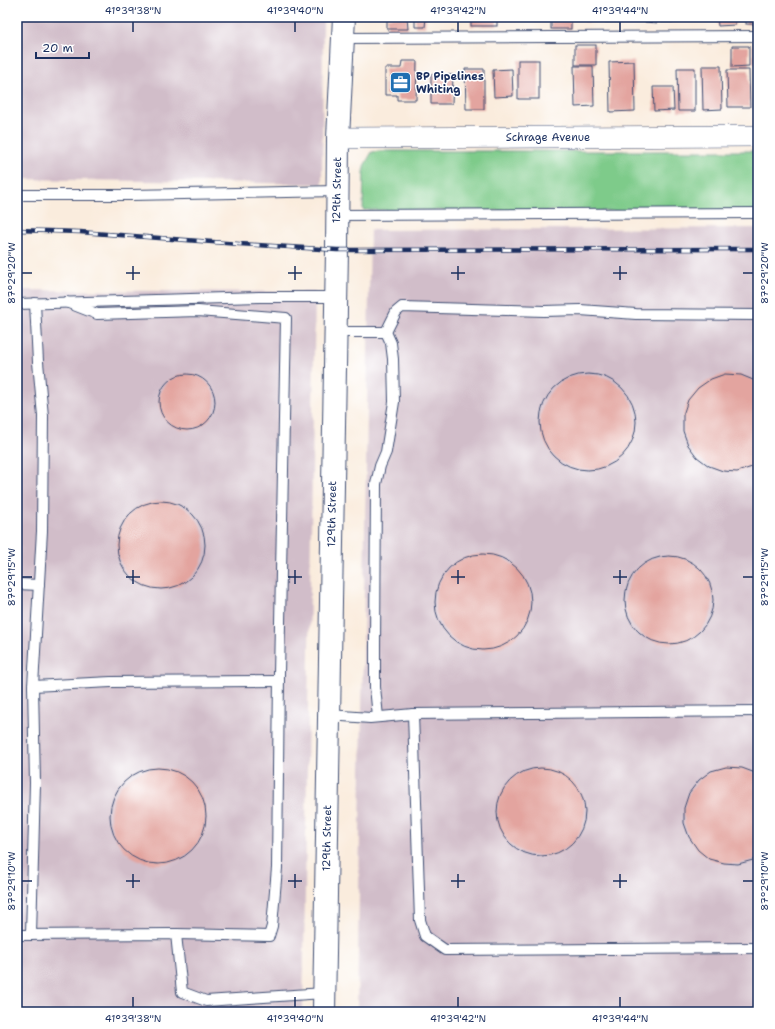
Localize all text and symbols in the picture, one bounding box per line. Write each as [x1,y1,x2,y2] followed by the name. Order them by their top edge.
[105,4,161,17] text: 41°39'38"N
[266,4,324,17] text: 41°39'40"N
[430,4,486,17] text: 41°39'42"N
[592,4,648,17] text: 41°39'44"N
[36,34,89,60] scale bar
[42,40,73,56] text: 20 m
[388,69,414,95] office icon: BP Pipelines Whiting
[416,69,484,97] place label: BP Pipelines Whiting
[506,130,590,145] street label: Schrage Avenue
[329,157,345,223] street label: 129th Street
[5,242,18,304] text: 87°29'20"W
[758,242,771,304] text: 87°29'20"W
[324,481,340,547] street label: 129th Street
[5,547,18,606] text: 87°29'15"W
[758,547,771,606] text: 87°29'15"W
[319,805,335,871] street label: 129th Street
[5,851,18,911] text: 87°29'10"W
[758,851,771,911] text: 87°29'10"W
[105,1012,161,1025] text: 41°39'38"N
[266,1012,324,1025] text: 41°39'40"N
[430,1012,486,1025] text: 41°39'42"N
[592,1012,648,1025] text: 41°39'44"N

